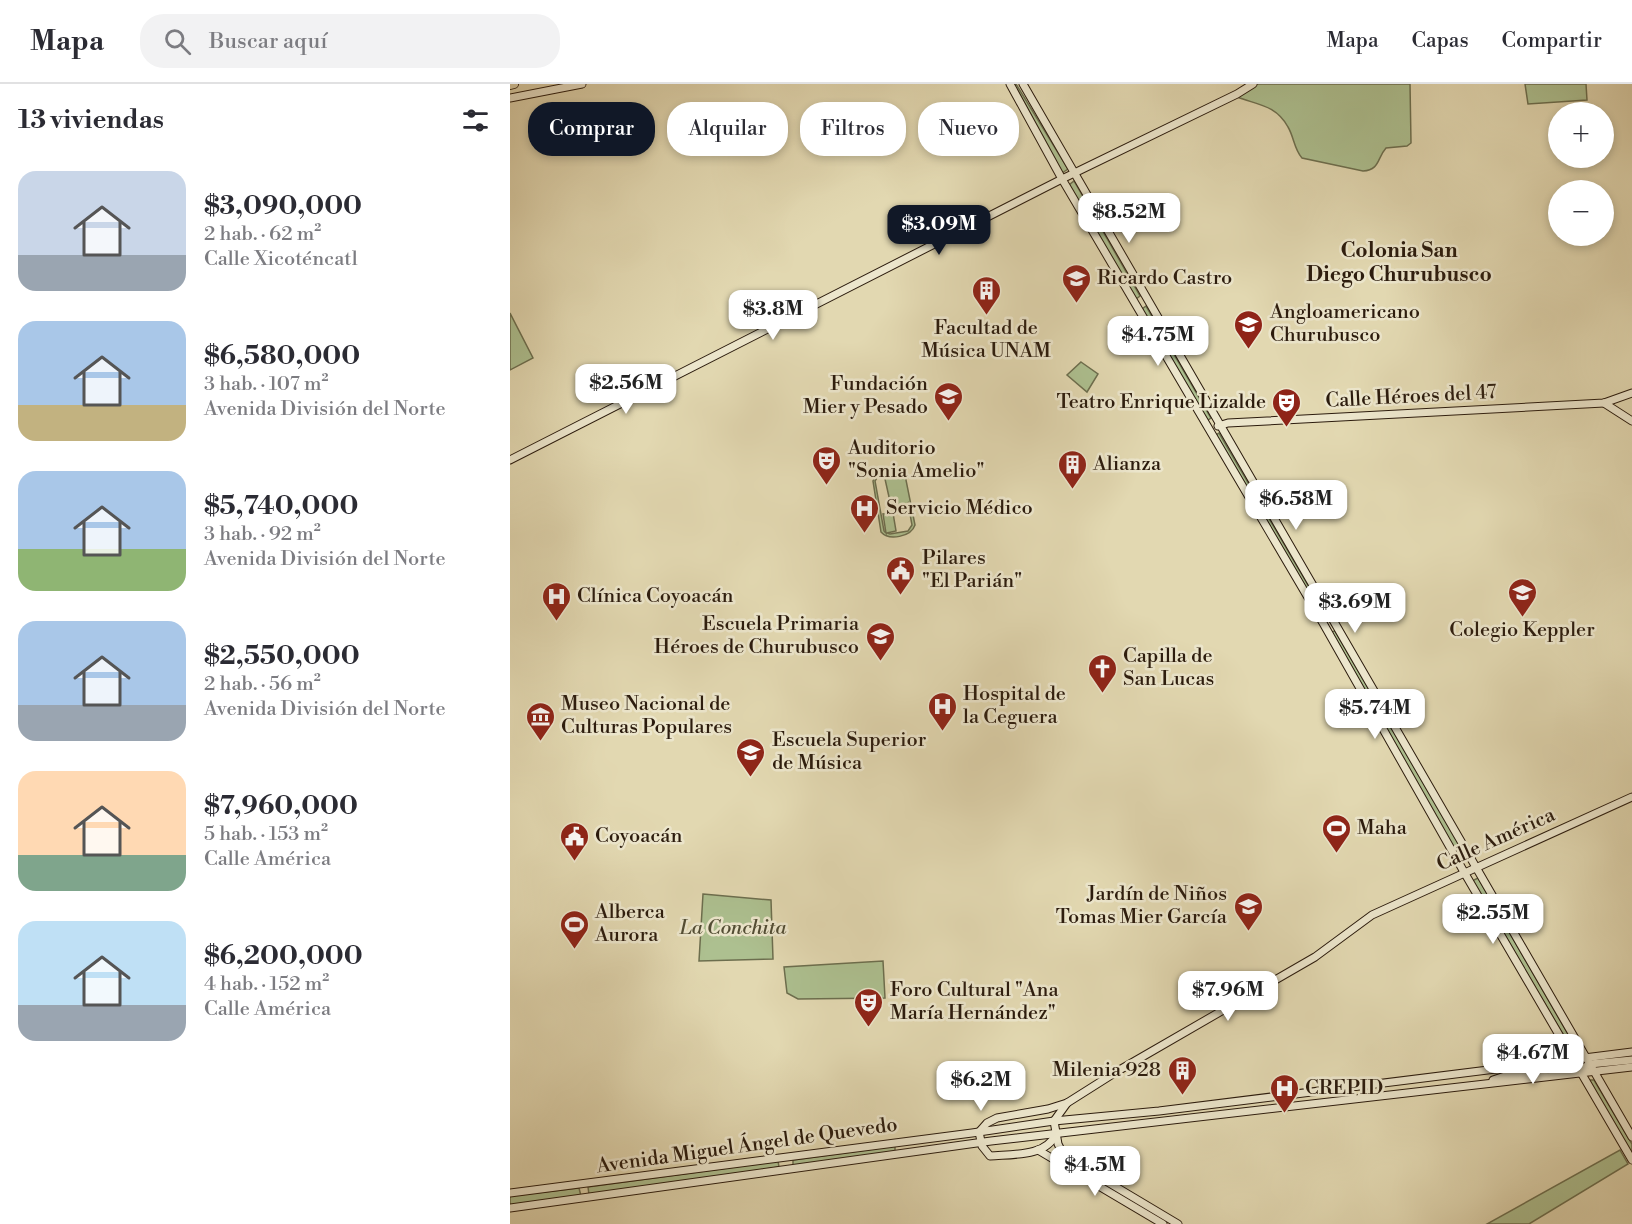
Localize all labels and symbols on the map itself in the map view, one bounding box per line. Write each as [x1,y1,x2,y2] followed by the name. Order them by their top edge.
[1080,193,1178,244] pin: $8.52M
[890,205,988,256] pin: $3.09M
[1306,238,1492,288] district label: Colonia San Diego Churubusco
[1060,262,1092,304] school or university icon: Ricardo Castro
[1097,266,1232,291] place label: Ricardo Castro
[970,274,1002,316] building icon: Facultad de Música UNAM
[731,290,815,341] pin: $3.8M
[1269,300,1420,348] place label: Angloamericano Churubusco
[1233,308,1265,350] school or university icon: Angloamericano Churubusco
[921,316,1051,364] place label: Facultad de Música UNAM
[1109,316,1207,367] pin: $4.75M
[577,364,675,415] pin: $2.56M
[803,372,928,420] place label: Fundación Mier y Pesado
[933,380,965,422] school or university icon: Fundación Mier y Pesado
[1325,380,1497,414] street label: Calle Héroes del 47
[1271,386,1303,428] theatre icon: Teatro Enrique Lizalde
[1056,390,1266,415] place label: Teatro Enrique Lizalde
[847,436,984,484] place label: Auditorio "Sonia Amelio"
[811,444,843,486] theatre icon: Auditorio "Sonia Amelio"
[1056,448,1088,490] building icon: Alianza
[1092,452,1162,477] place label: Alianza
[1247,480,1345,531] pin: $6.58M
[849,492,881,534] hospital icon: Servicio Médico
[886,496,1033,521] place label: Servicio Médico
[922,546,1022,594] place label: Pilares "El Parián"
[885,554,917,596] public building icon: Pilares "El Parián"
[1506,576,1538,618] school or university icon: Colegio Keppler
[540,580,572,622] hospital icon: Clínica Coyoacán
[1306,583,1404,634] pin: $3.69M
[577,584,734,609] place label: Clínica Coyoacán
[654,612,860,660] place label: Escuela Primaria Héroes de Churubusco
[1449,618,1595,643] place label: Colegio Keppler
[864,620,896,662] school or university icon: Escuela Primaria Héroes de Churubusco
[1123,644,1214,692] place label: Capilla de San Lucas
[1086,652,1118,694] church icon: Capilla de San Lucas
[963,682,1066,730] place label: Hospital de la Ceguera
[1326,689,1424,740] pin: $5.74M
[926,690,958,732] hospital icon: Hospital de la Ceguera
[561,692,732,740] place label: Museo Nacional de Culturas Populares
[524,700,556,742] museum icon: Museo Nacional de Culturas Populares
[772,728,927,776] place label: Escuela Superior de Música
[735,736,767,778] school or university icon: Escuela Superior de Música
[1433,802,1560,877] street label: Calle América
[1320,812,1352,854] sports icon: Maha
[1357,816,1408,841] place label: Maha
[558,820,590,862] public building icon: Coyoacán
[595,824,682,849] place label: Coyoacán
[1056,882,1228,930] place label: Jardín de Niños Tomas Mier García
[1232,890,1264,932] school or university icon: Jardín de Niños Tomas Mier García
[1444,894,1542,945] pin: $2.55M
[594,900,666,948] place label: Alberca Aurora
[558,908,590,950] sports icon: Alberca Aurora
[679,916,787,941] park label: La Conchita
[1179,971,1277,1022] pin: $7.96M
[890,978,1060,1026] place label: Foro Cultural "Ana María Hernández"
[853,986,885,1028] theatre icon: Foro Cultural "Ana María Hernández"
[1484,1034,1582,1085] pin: $4.67M
[1166,1054,1198,1096] building icon: Milenia 928
[1052,1058,1161,1083] place label: Milenia 928
[939,1061,1023,1112] pin: $6.2M
[1268,1072,1300,1114] hospital icon: CREPID
[1305,1076,1383,1101] place label: CREPID
[594,1111,899,1180] street label: Avenida Miguel Ángel de Quevedo
[1053,1146,1137,1197] pin: $4.5M

